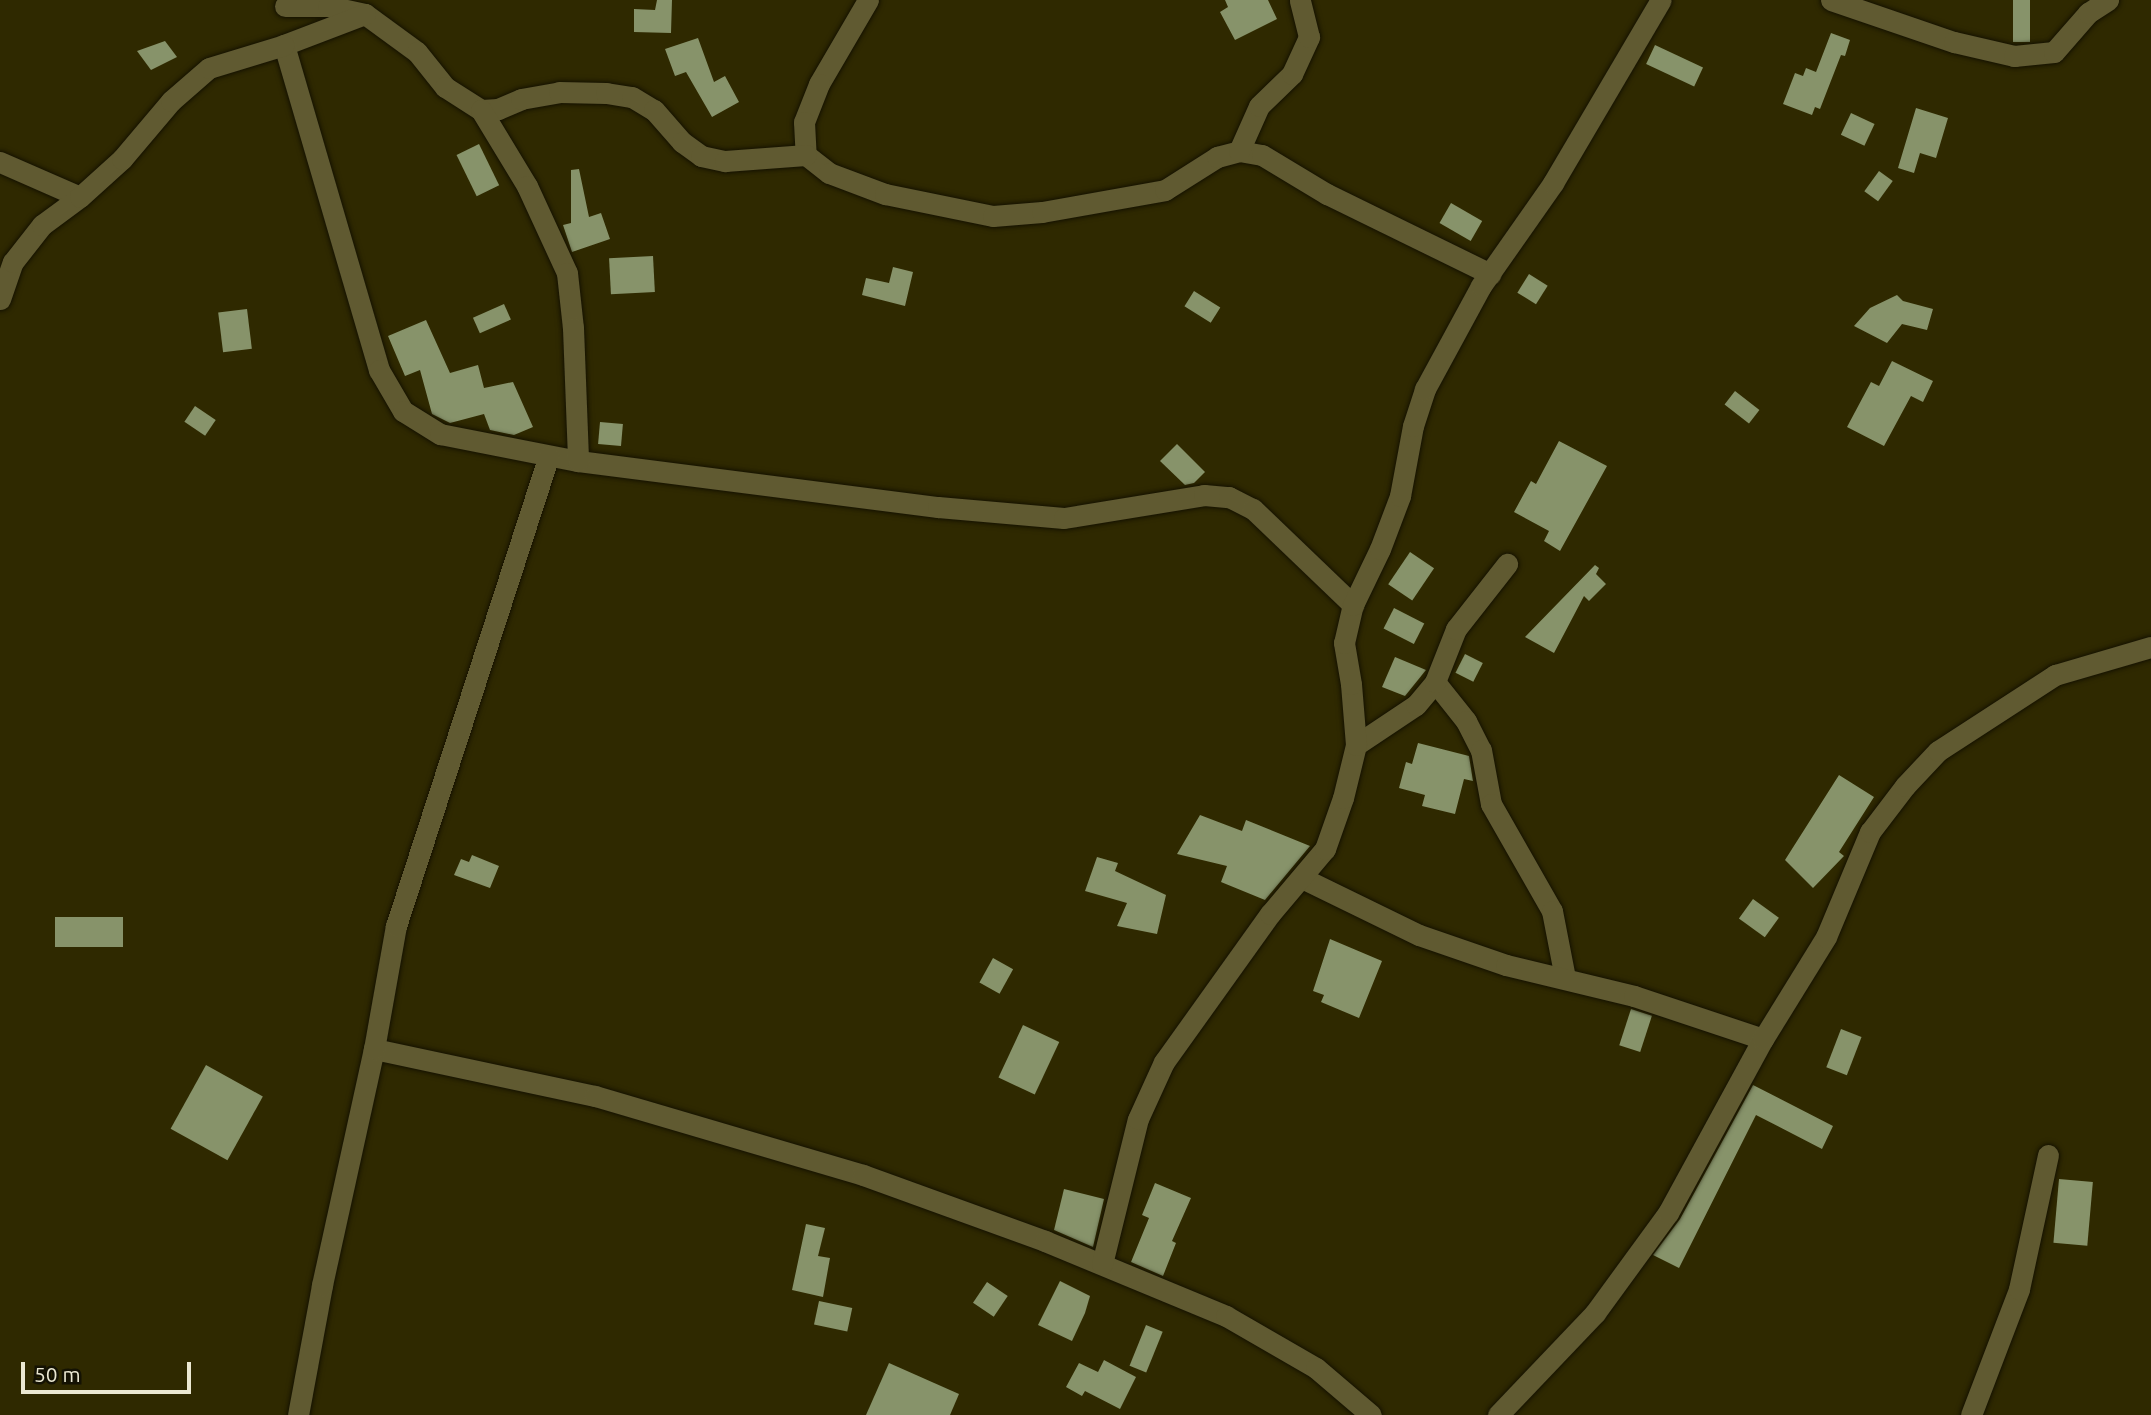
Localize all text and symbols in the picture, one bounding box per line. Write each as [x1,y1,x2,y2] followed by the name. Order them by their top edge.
[24,1348,194,1392] scale bar
[34,1362,81,1386] text: 50 m

